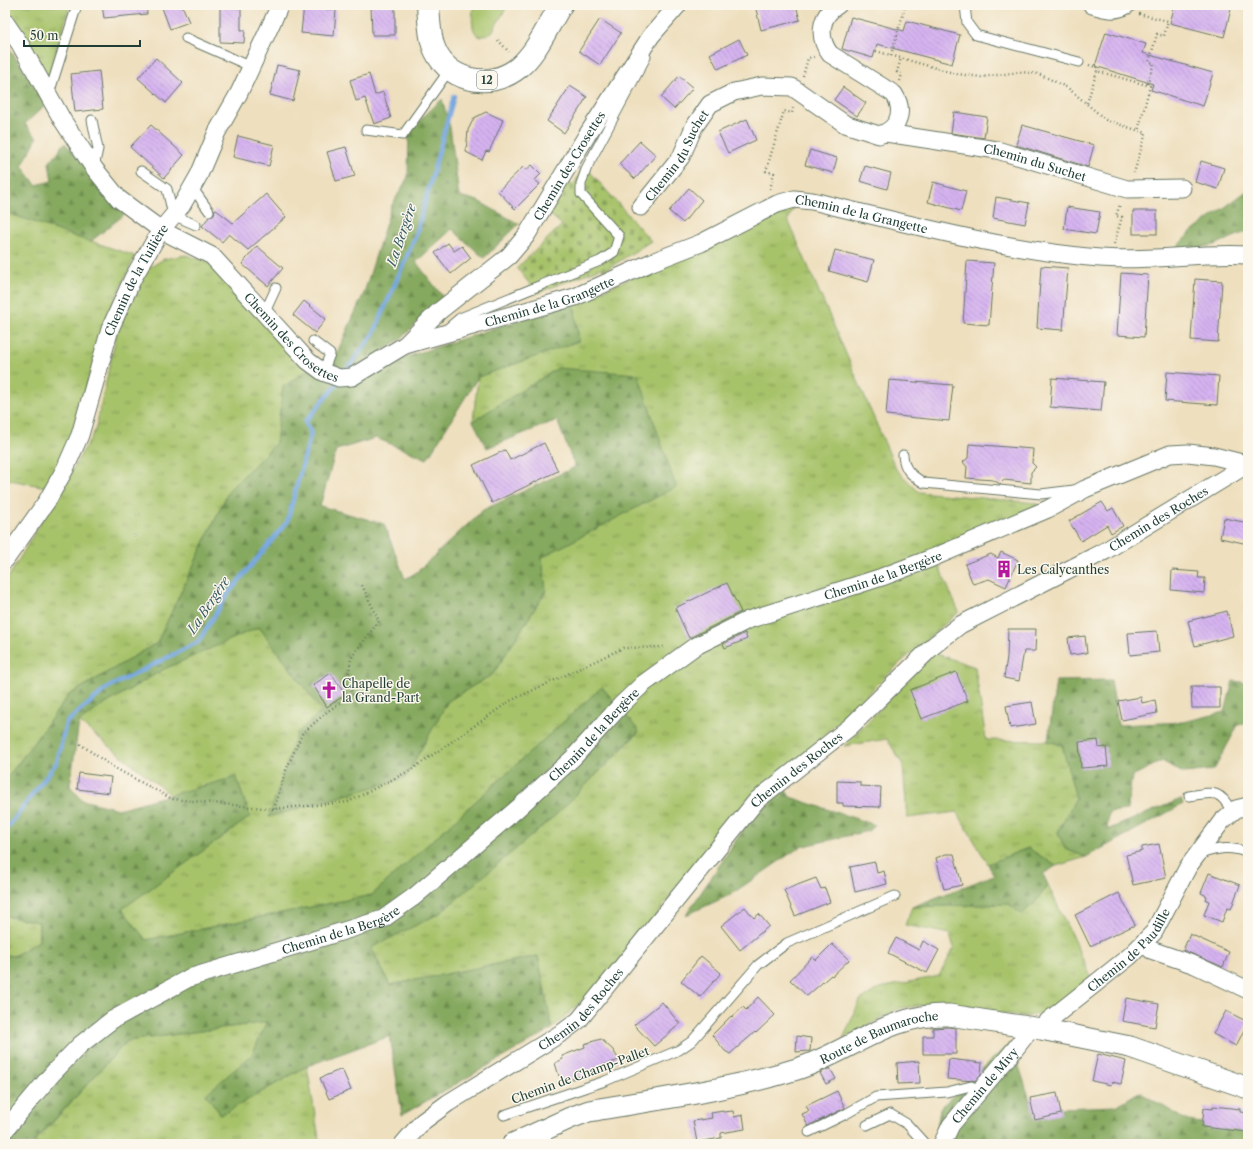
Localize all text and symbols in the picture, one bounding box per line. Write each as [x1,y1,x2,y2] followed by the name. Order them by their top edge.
[24,22,140,48] scale bar
[30,28,59,43] text: 50 m
[477,71,497,89] road number: 12
[641,106,712,204] street label: Chemin du Suchet
[530,108,608,223] street label: Chemin des Crosettes
[983,141,1089,184] street label: Chemin du Suchet
[794,192,930,236] street label: Chemin de la Grangette
[383,201,419,269] water label: La Bergère
[101,220,171,337] street label: Chemin de la Tuilière
[483,273,617,330] street label: Chemin de la Grangette
[241,289,341,385] street label: Chemin des Crosettes
[1106,483,1211,554] street label: Chemin des Roches
[822,547,944,603] street label: Chemin de la Bergère
[994,559,1014,579] building icon: Les Calycanthes
[1017,562,1109,577] place label: Les Calycanthes
[183,573,233,637] water label: La Bergère
[342,676,420,705] place label: Chapelle de la Grand-Part
[319,680,339,700] church icon: Chapelle de la Grand-Part
[545,684,642,784] street label: Chemin de la Bergère
[747,728,845,810] street label: Chemin des Roches
[280,902,403,957] street label: Chemin de la Bergère
[1084,905,1173,995] street label: Chemin de Paudille
[535,965,626,1053] street label: Chemin des Roches
[817,1008,939,1067] street label: Route de Baumaroche
[509,1043,652,1107] street label: Chemin de Champ-Pallet
[948,1044,1021,1126] street label: Chemin de Mivy

